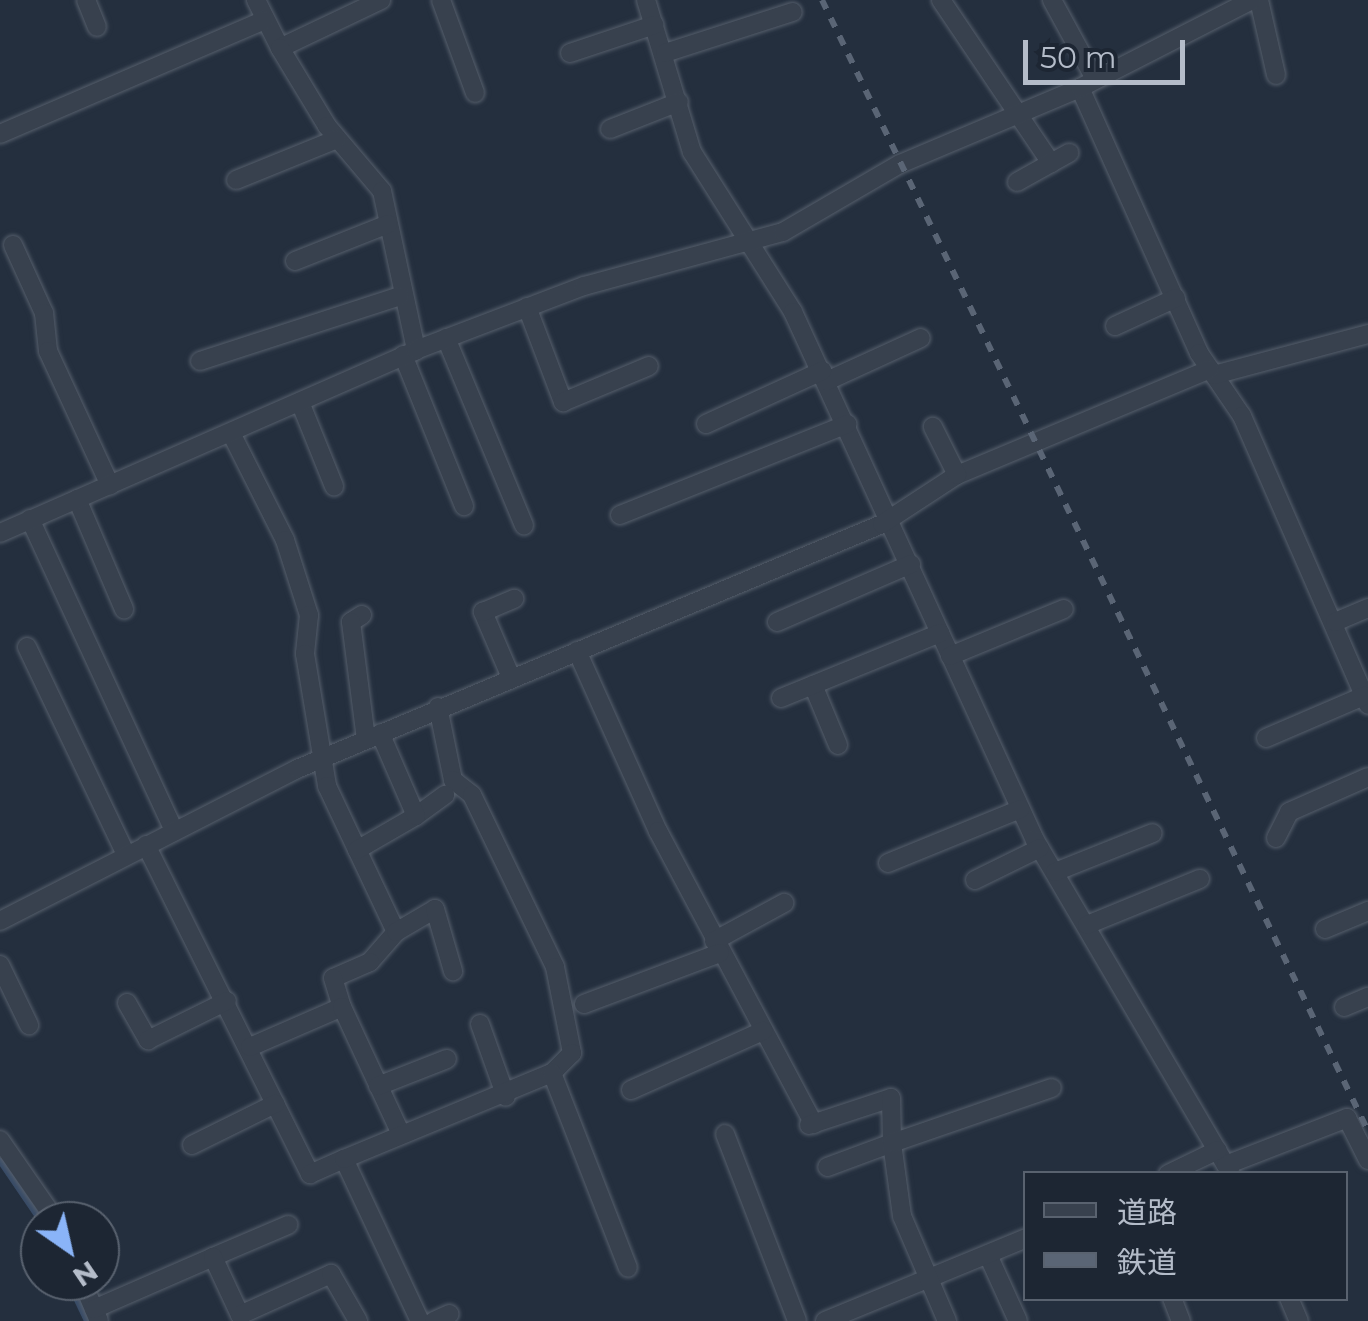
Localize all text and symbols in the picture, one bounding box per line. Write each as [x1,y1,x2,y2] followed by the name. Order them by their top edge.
[1028,20,1190,82] scale bar
[1040,39,1117,76] text: 50 m
[1023,1171,1348,1301] legend
[1117,1194,1177,1231] text: 道路
[20,1201,120,1301] north arrow
[1117,1244,1177,1281] text: 鉄道
[67,1254,105,1295] text: N

